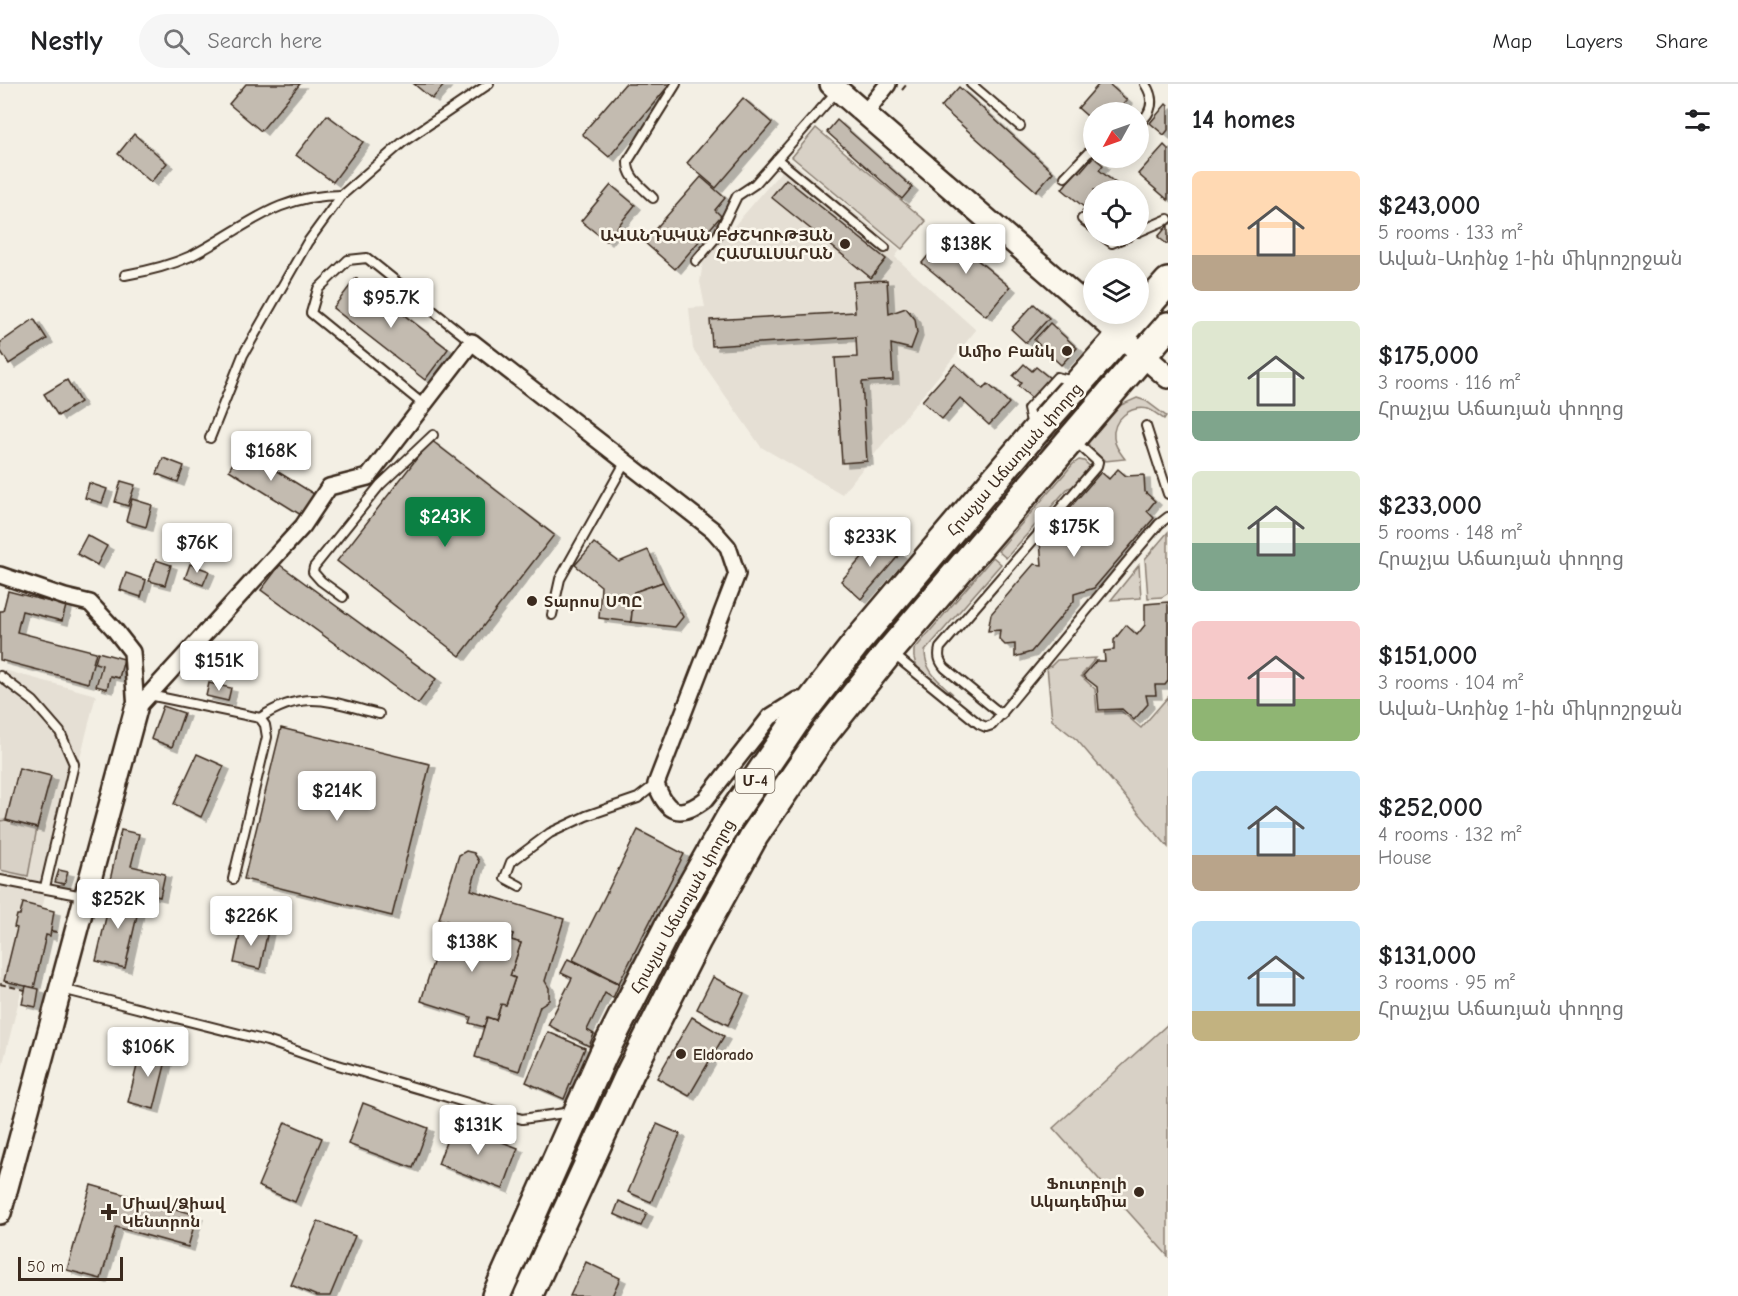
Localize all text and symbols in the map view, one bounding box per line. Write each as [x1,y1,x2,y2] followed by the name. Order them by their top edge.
[139,14,559,68] search box
[30,25,103,57] text: Nestly
[160,25,193,58] icon: search
[208,28,322,54] text: Search here
[1493,29,1532,53] text: Map
[1565,29,1623,53] text: Layers
[1656,29,1708,53] text: Share
[1083,102,1149,168] north arrow
[1083,102,1149,324] map controls
[1681,104,1714,137] icon: filters
[1192,105,1295,135] text: 14 homes
[1083,180,1149,246] button: locate
[1378,191,1480,221] text: $243,000
[1240,195,1312,267] icon: home
[1378,221,1522,244] text: 5 rooms · 133 m²
[924,224,1008,275] pin: $138K
[600,227,833,263] place label: ԱՎԱՆԴԱԿԱՆ ԲԺՇԿՈՒԹՅԱՆ ՀԱՄԱԼՍԱՐԱՆ
[940,232,992,255] text: $138K
[838,237,852,251] marker: ԱՎԱՆԴԱԿԱՆ ԲԺՇԿՈՒԹՅԱՆ ՀԱՄԱԼՍԱՐԱՆ
[1378,247,1683,270] text: Ավան-Առինջ 1-ին միկրոշրջան
[1083,258,1149,324] button: layers
[342,278,440,329] pin: $95.7K
[363,286,420,309] text: $95.7K
[1378,341,1479,371] text: $175,000
[958,343,1055,361] place label: Ամիօ Բանկ
[1060,344,1074,358] marker: Ամիօ Բանկ
[1240,345,1312,417] icon: home
[1378,371,1520,394] text: 3 rooms · 116 m²
[943,379,1086,540] street label: Հրաչյա Աճառյան փողոց
[1378,397,1624,420] text: Հրաչյա Աճառյան փողոց
[229,431,313,482] pin: $168K
[245,439,297,462] text: $168K
[1378,491,1482,521] text: $233,000
[1240,495,1312,567] icon: home
[403,497,487,548] pin: $243K
[419,505,471,528] text: $243K
[1032,507,1116,558] pin: $175K
[1049,515,1099,538] text: $175K
[828,517,912,568] pin: $233K
[1378,521,1522,544] text: 5 rooms · 148 m²
[161,523,233,574] pin: $76K
[844,525,896,548] text: $233K
[176,531,218,554] text: $76K
[1378,547,1624,570] text: Հրաչյա Աճառյան փողոց
[544,593,642,611] place label: Տարոս ՍՊԸ
[525,594,539,608] marker: Տարոս ՍՊԸ
[177,641,261,692] pin: $151K
[1378,641,1477,671] text: $151,000
[1240,645,1312,717] icon: home
[194,649,244,672] text: $151K
[1378,671,1523,694] text: 3 rooms · 104 m²
[1378,697,1683,720] text: Ավան-Առինջ 1-ին միկրոշրջան
[736,769,774,793] road number: Մ-4
[295,771,379,822] pin: $214K
[312,779,362,802] text: $214K
[1378,793,1483,823] text: $252,000
[1240,795,1312,867] icon: home
[627,816,738,997] street label: Հրաչյա Աճառյան փողոց
[1378,823,1522,846] text: 4 rooms · 132 m²
[1378,846,1432,869] text: House
[76,879,160,930] pin: $252K
[91,887,145,910] text: $252K
[209,896,293,947] pin: $226K
[224,904,278,927] text: $226K
[430,922,514,973] pin: $138K
[446,930,498,953] text: $138K
[1378,941,1477,971] text: $131,000
[1240,945,1312,1017] icon: home
[1378,971,1515,994] text: 3 rooms · 95 m²
[1378,997,1624,1020] text: Հրաչյա Աճառյան փողոց
[106,1027,190,1078] pin: $106K
[121,1035,175,1058] text: $106K
[693,1046,754,1064] place label: Eldorado
[674,1047,688,1061] marker: Eldorado
[436,1105,520,1156] pin: $131K
[454,1113,502,1136] text: $131K
[1030,1175,1127,1211] place label: Ֆուտբոլի Ակադեմիա
[1132,1185,1146,1199] marker: Ֆուտբոլի Ակադեմիա
[122,1195,227,1231] place label: Միավ/Ձիավ Կենտրոն
[100,1203,118,1221] marker: Միավ/Ձիավ Կենտրոն
[18,1254,123,1282] scale bar
[27,1258,64,1276] text: 50 m

